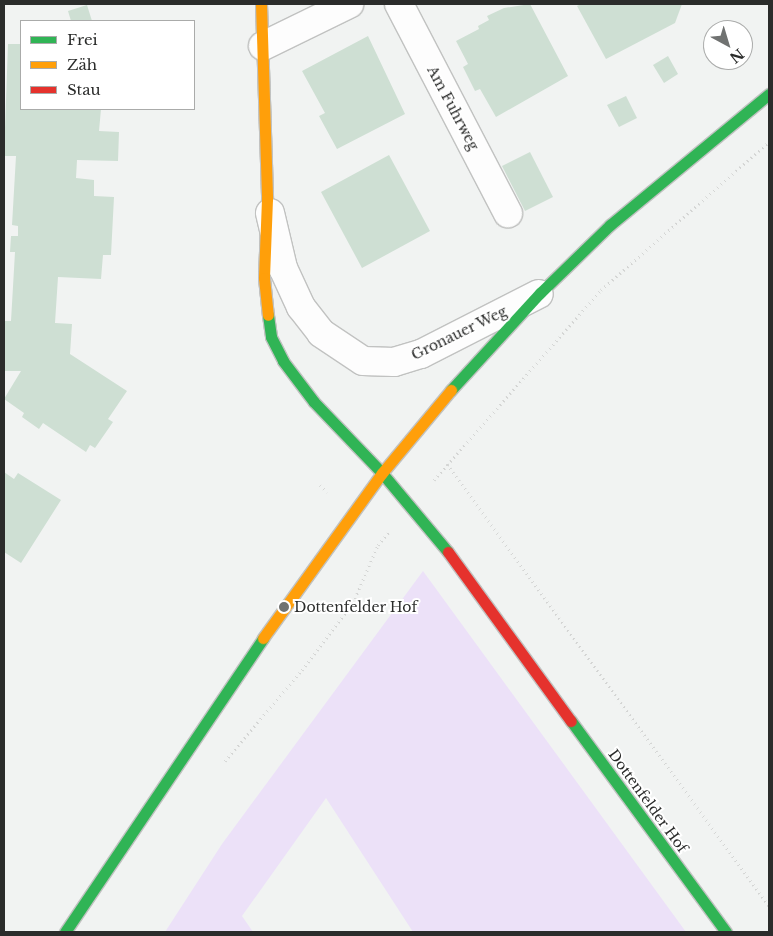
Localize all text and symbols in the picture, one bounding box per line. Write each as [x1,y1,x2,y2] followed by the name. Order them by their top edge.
[20,20,195,110] legend
[703,20,753,70] north arrow
[67,30,98,49] text: Frei
[726,45,748,67] text: N
[67,55,97,74] text: Zäh
[424,63,482,153] street label: Am Fuhrweg
[67,80,101,99] text: Stau
[408,302,510,364] street label: Gronauer Weg
[294,599,418,615] place label: Dottenfelder Hof
[278,601,290,613] marker: Dottenfelder Hof
[605,746,691,856] street label: Dottenfelder Hof

